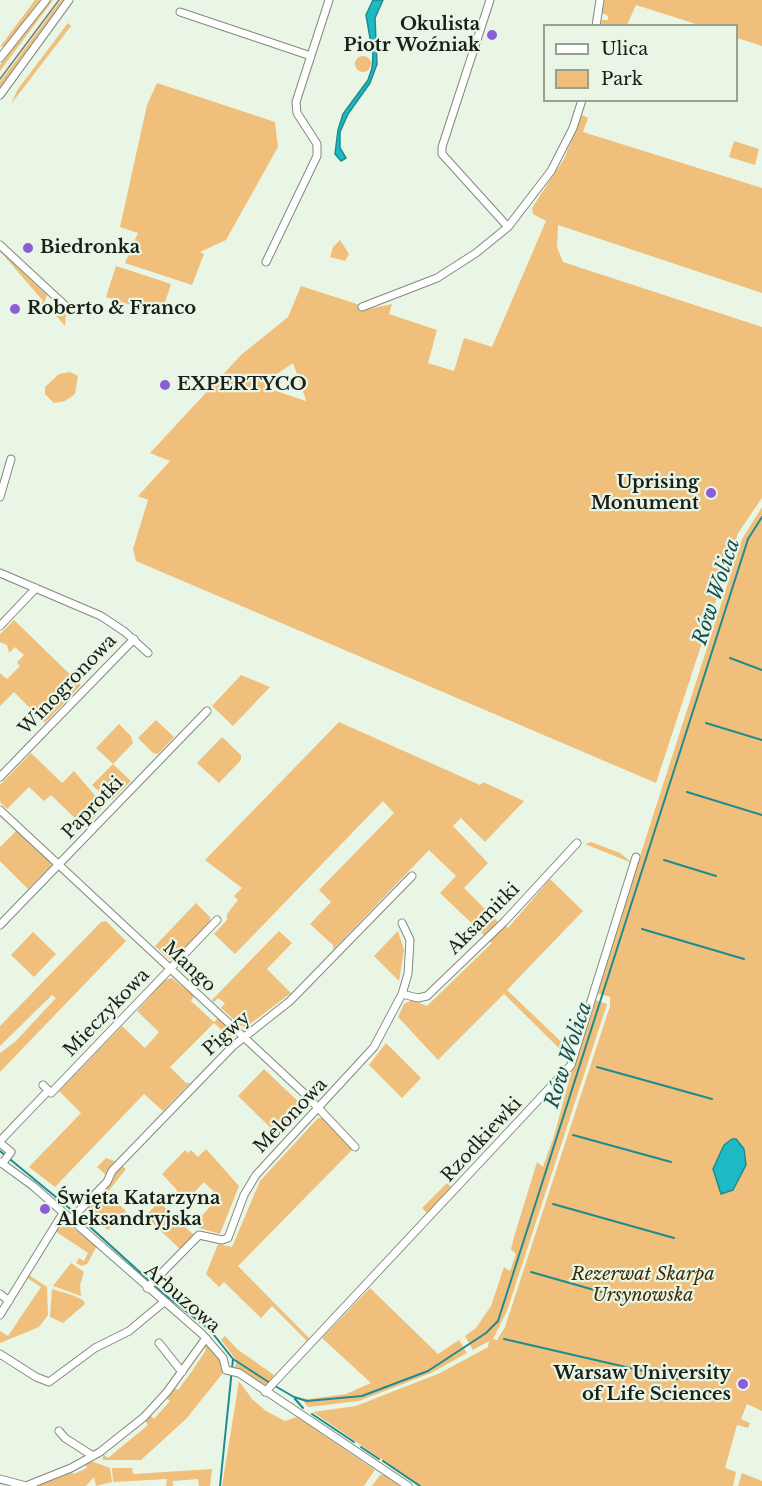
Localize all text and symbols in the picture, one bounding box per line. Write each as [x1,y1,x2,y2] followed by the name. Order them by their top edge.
[344,14,480,57] place label: Okulista Piotr Woźniak
[543,24,738,102] legend
[485,28,499,42] marker: Okulista Piotr Woźniak
[601,38,648,60] text: Ulica
[601,68,643,90] text: Park
[40,237,140,259] place label: Biedronka
[21,241,35,255] marker: Biedronka
[27,298,196,320] place label: Roberto & Franco
[8,302,22,316] marker: Roberto & Franco
[177,374,307,396] place label: EXPERTYCO
[158,378,172,392] marker: EXPERTYCO
[591,472,699,514] place label: Uprising Monument
[704,486,718,500] marker: Uprising Monument
[689,536,745,648] water label: Rów Wolica
[15,630,121,740] street label: Winogronowa
[58,772,128,844] street label: Paprotki
[444,879,524,959] street label: Aksamitki
[158,937,220,997] street label: Mango
[60,964,154,1062] street label: Mieczykowa
[541,999,597,1111] water label: Rów Wolica
[199,1007,255,1061] street label: Pigwy
[250,1074,332,1158] street label: Melonowa
[437,1093,527,1187] street label: Rzodkiewki
[57,1188,220,1230] place label: Święta Katarzyna Aleksandryjska
[38,1202,52,1216] marker: Święta Katarzyna Aleksandryjska
[140,1260,224,1338] street label: Arbuzowa
[571,1264,715,1306] park label: Rezerwat Skarpa Ursynowska
[554,1363,731,1406] place label: Warsaw University of Life Sciences
[736,1377,750,1391] marker: Warsaw University of Life Sciences

